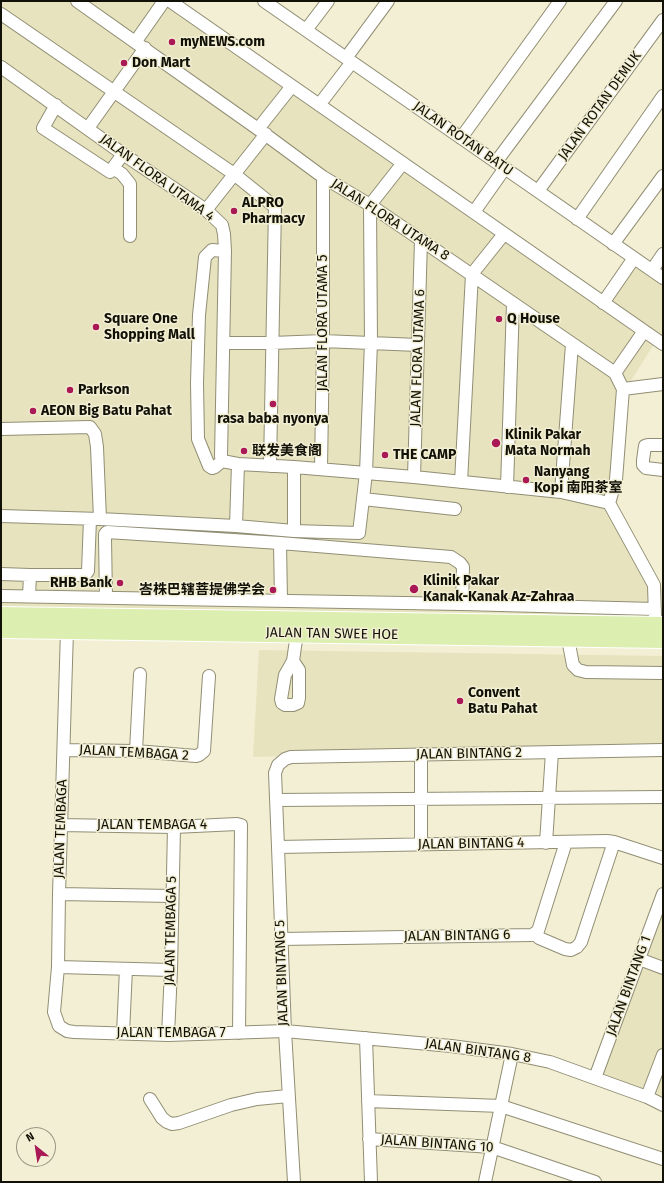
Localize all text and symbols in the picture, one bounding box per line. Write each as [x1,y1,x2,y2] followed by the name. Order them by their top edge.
[180,34,265,50] place label: myNEWS.com
[167,37,177,47] marker: myNEWS.com
[555,48,645,164] street label: JALAN ROTAN DEMUK
[132,55,190,71] place label: Don Mart
[119,58,129,68] marker: Don Mart
[410,98,516,180] street label: JALAN ROTAN BATU
[96,131,218,225] street label: JALAN FLORA UTAMA 4
[328,175,452,265] street label: JALAN FLORA UTAMA 8
[242,195,305,228] place label: ALPRO Pharmacy
[229,206,239,216] marker: ALPRO Pharmacy
[315,254,331,392] street label: JALAN FLORA UTAMA 5
[407,289,429,427] street label: JALAN FLORA UTAMA 6
[104,311,195,344] place label: Square One Shopping Mall
[507,311,560,327] place label: Q House
[494,314,504,324] marker: Q House
[91,322,101,332] marker: Square One Shopping Mall
[78,382,130,398] place label: Parkson
[65,385,75,395] marker: Parkson
[268,399,278,409] marker: rasa baba nyonya
[41,403,172,419] place label: AEON Big Batu Pahat
[28,406,38,416] marker: AEON Big Batu Pahat
[217,411,329,427] place label: rasa baba nyonya
[505,427,591,460] place label: Klinik Pakar Mata Normah
[490,437,502,449] marker: Klinik Pakar Mata Normah
[252,443,322,459] place label: 联发美食阁
[239,446,249,456] marker: 联发美食阁
[393,447,456,463] place label: THE CAMP
[380,450,390,460] marker: THE CAMP
[534,464,622,496] place label: Nanyang Kopi 南阳茶室
[521,475,531,485] marker: Nanyang Kopi 南阳茶室
[423,573,574,606] place label: Klinik Pakar Kanak-Kanak Az-Zahraa
[50,575,112,591] place label: RHB Bank
[115,578,125,588] marker: RHB Bank
[139,582,265,598] place label: 峇株巴辖菩提佛学会
[408,583,420,595] marker: Klinik Pakar Kanak-Kanak Az-Zahraa
[268,585,278,595] marker: 峇株巴辖菩提佛学会
[265,624,399,644] street label: JALAN TAN SWEE HOE
[468,685,538,718] place label: Convent Batu Pahat
[455,696,465,706] marker: Convent Batu Pahat
[79,742,189,764] street label: JALAN TEMBAGA 2
[416,745,522,763] street label: JALAN BINTANG 2
[51,779,71,879] street label: JALAN TEMBAGA
[97,817,207,833] street label: JALAN TEMBAGA 4
[417,835,525,853] street label: JALAN BINTANG 4
[162,876,180,986] street label: JALAN TEMBAGA 5
[272,920,292,1026] street label: JALAN BINTANG 5
[403,927,511,945] street label: JALAN BINTANG 6
[603,934,655,1038] street label: JALAN BINTANG 1
[116,1025,226,1041] street label: JALAN TEMBAGA 7
[424,1035,532,1067] street label: JALAN BINTANG 8
[16,1127,56,1167] north arrow
[24,1130,37,1144] text: N
[380,1132,494,1156] street label: JALAN BINTANG 10

